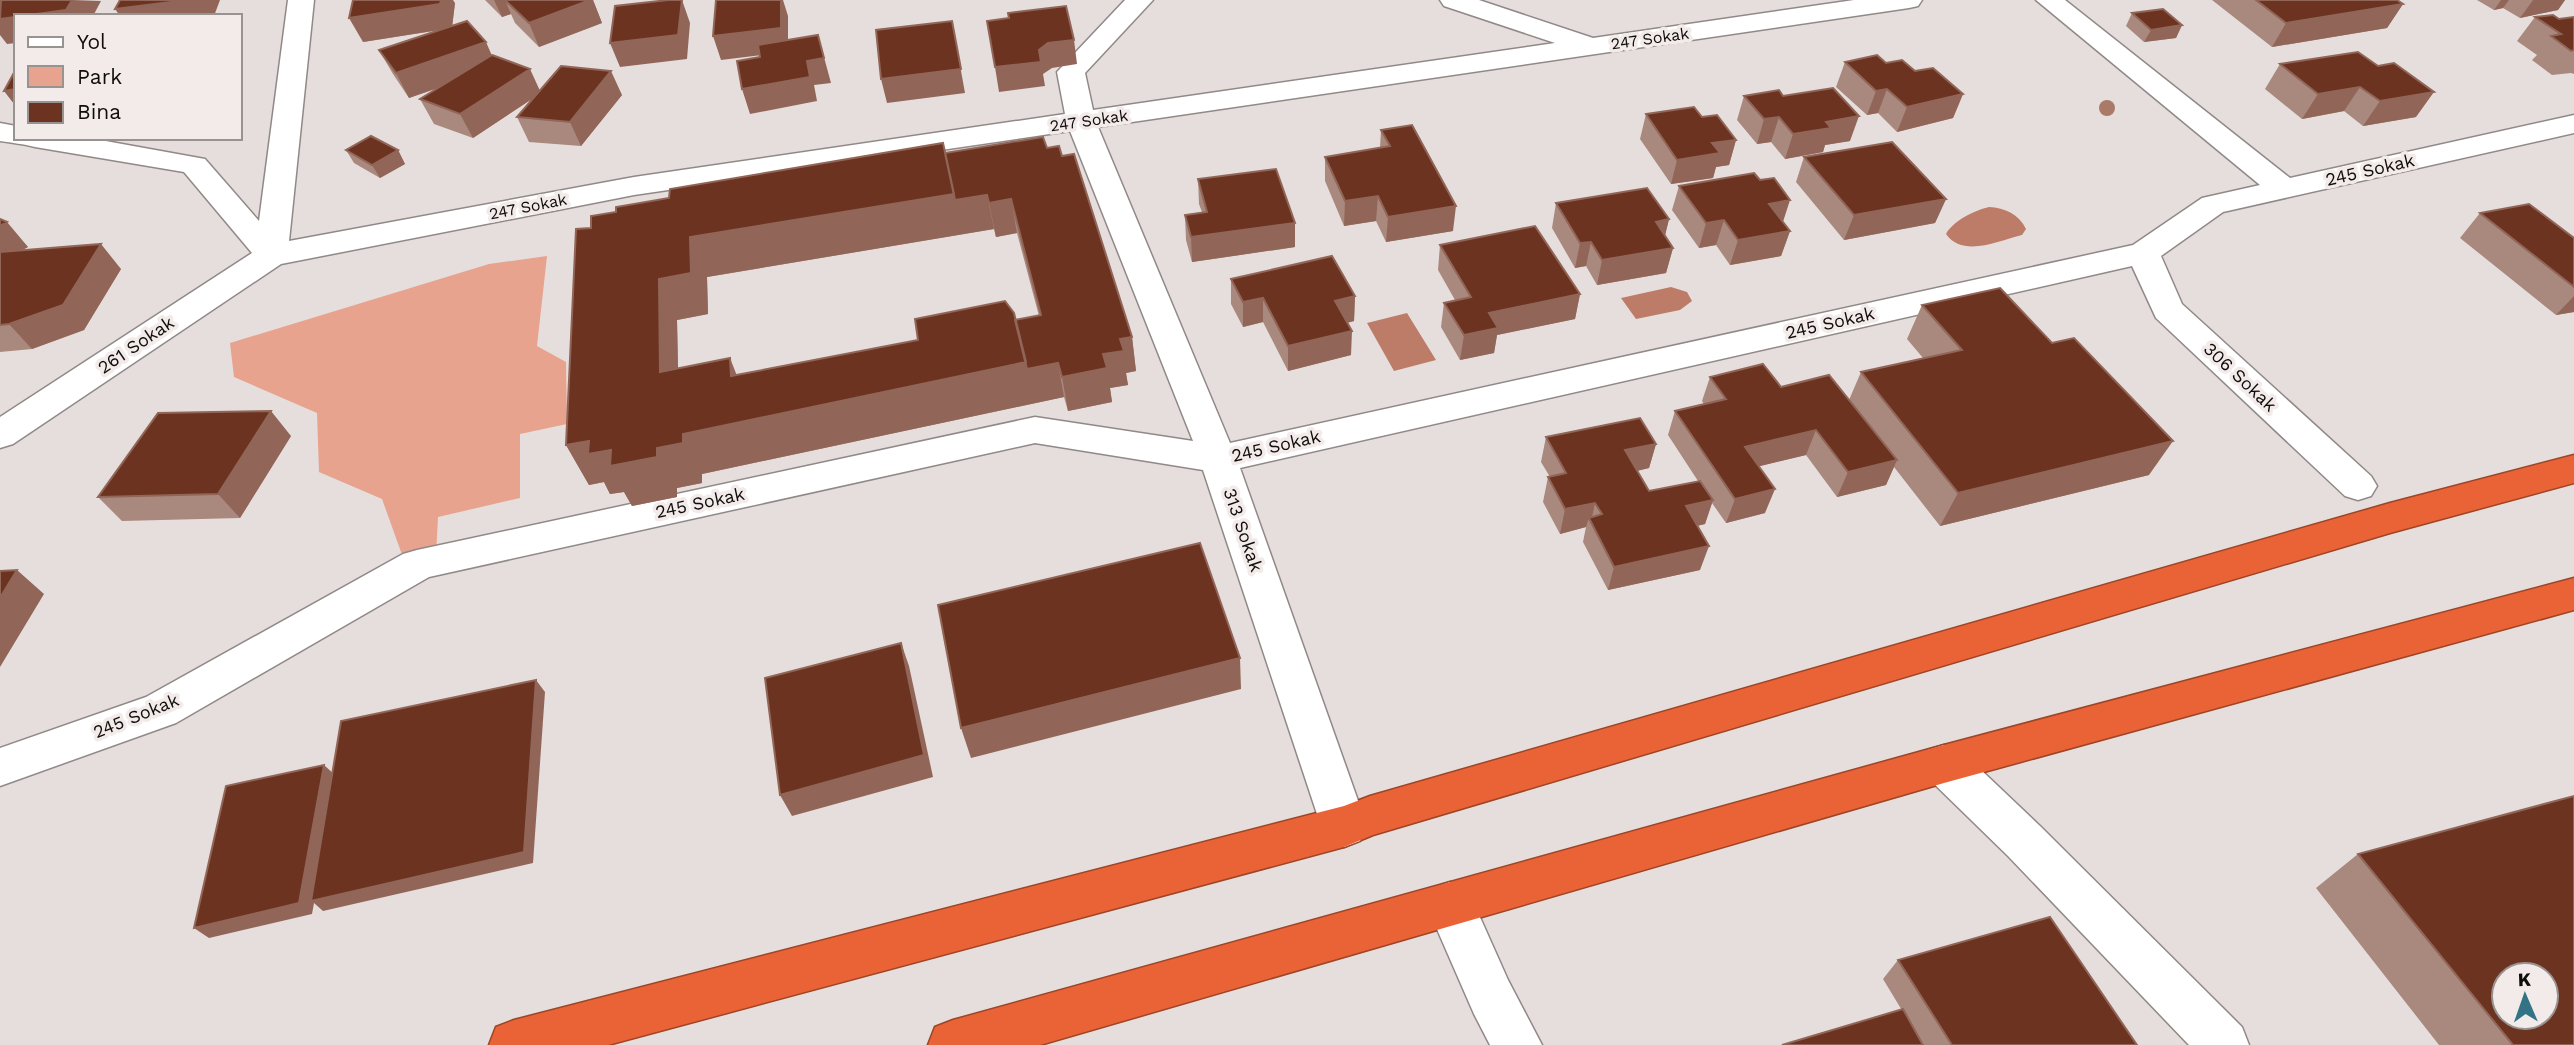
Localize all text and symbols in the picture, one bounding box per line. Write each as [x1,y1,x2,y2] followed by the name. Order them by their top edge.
[14,14,242,140] legend
[1610,24,1690,53] street label: 247 Sokak
[77,29,107,54] text: Yol
[77,64,122,89] text: Park
[77,99,121,124] text: Bina
[1049,106,1129,135] street label: 247 Sokak
[2324,149,2416,190] street label: 245 Sokak
[488,190,569,223] street label: 247 Sokak
[1784,302,1876,343] street label: 245 Sokak
[94,311,178,378] street label: 261 Sokak
[2200,338,2281,416] street label: 306 Sokak
[1230,425,1322,466] street label: 245 Sokak
[654,483,746,522] street label: 245 Sokak
[1219,485,1268,574] street label: 313 Sokak
[90,689,182,742] street label: 245 Sokak
[2490,961,2560,1031] north arrow
[2517,968,2531,991] text: K

